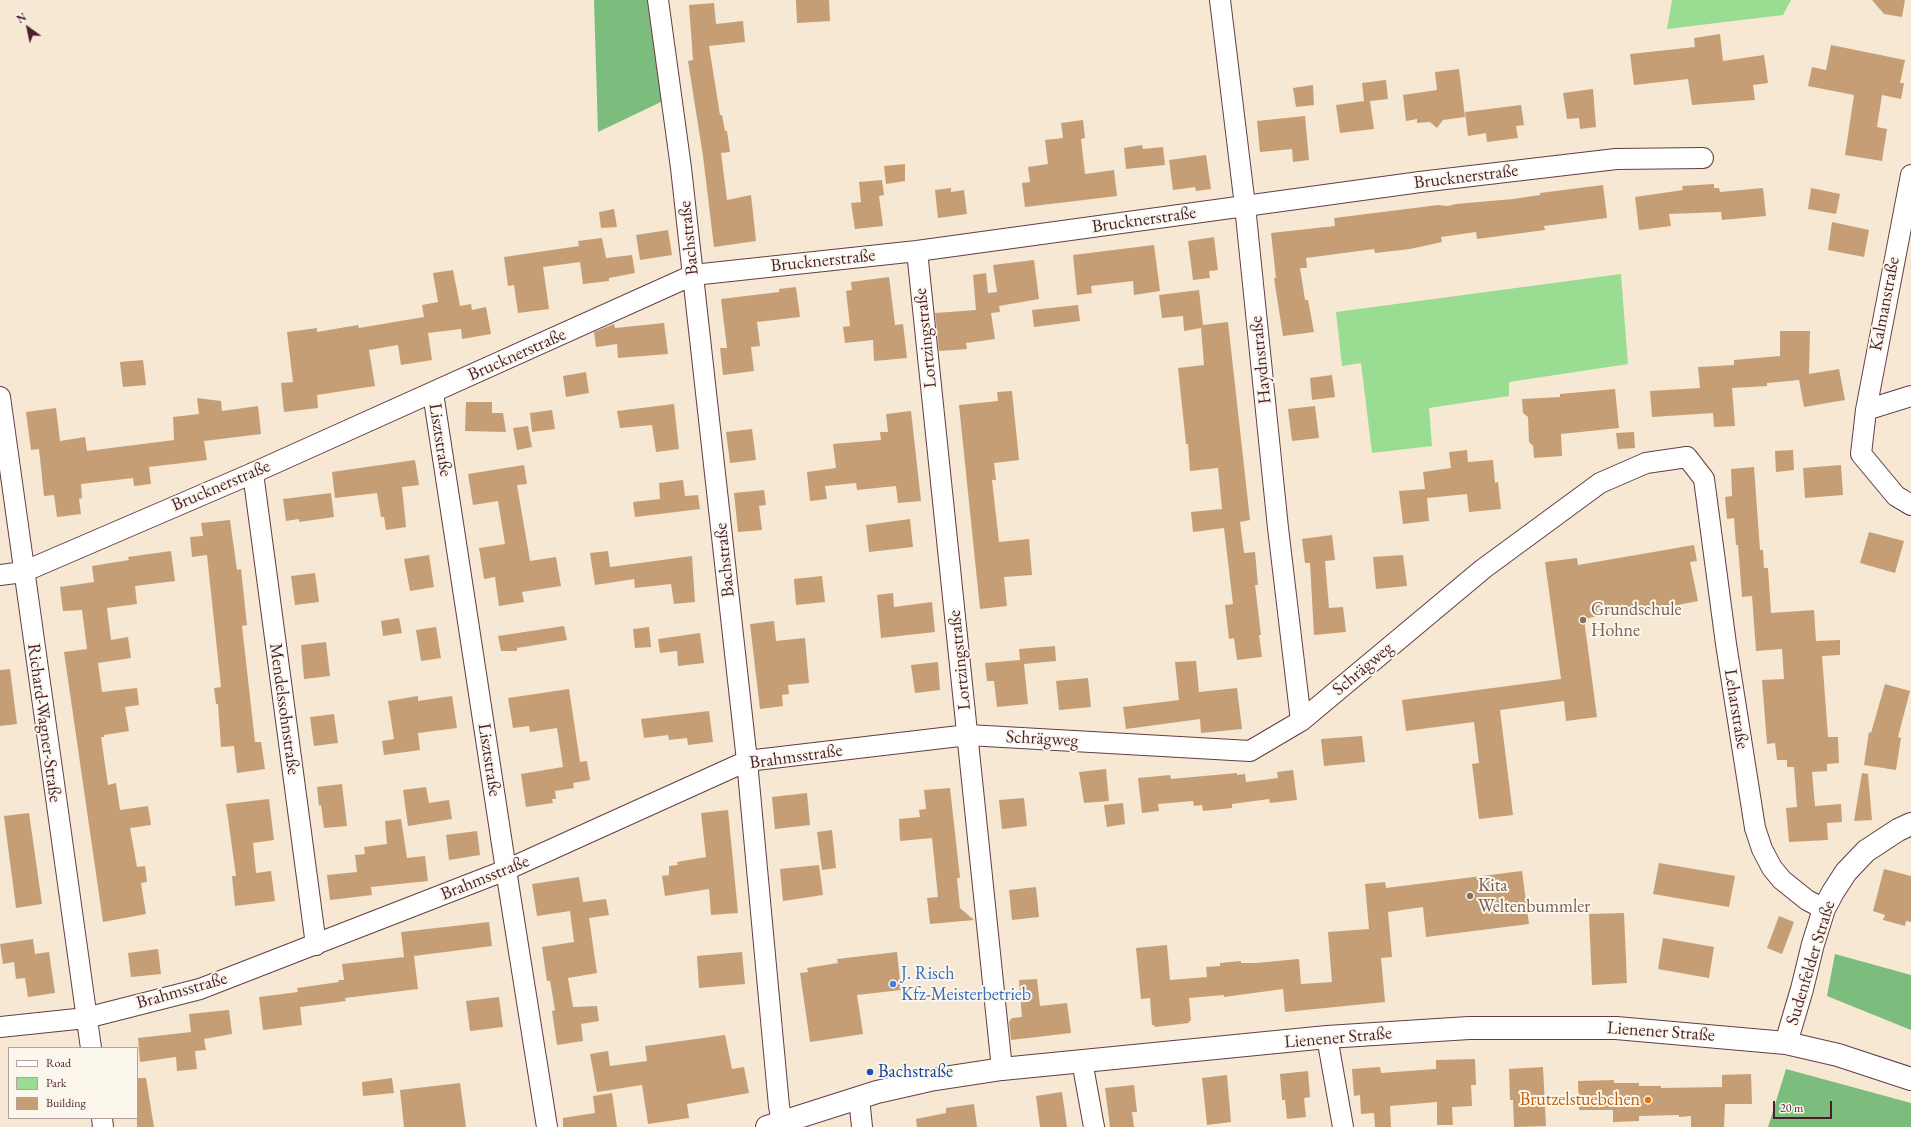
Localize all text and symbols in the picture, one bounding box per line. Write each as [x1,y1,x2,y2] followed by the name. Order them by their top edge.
[8,8,48,48] north arrow
[14,10,29,26] text: N
[1413,160,1519,194] street label: Brucknerstraße
[674,200,704,276] street label: Bachstraße
[1090,202,1198,238] street label: Brucknerstraße
[770,245,876,277] street label: Brucknerstraße
[1865,255,1905,353] street label: Kalmanstraße
[910,287,942,389] street label: Lortzingstraße
[1246,315,1276,405] street label: Haydnstraße
[465,324,569,386] street label: Brucknerstraße
[424,402,456,478] street label: Lisztstraße
[168,456,274,516] street label: Brucknerstraße
[710,522,740,598] street label: Bachstraße
[1591,599,1681,642] place label: Grundschule Hohne
[944,609,976,711] street label: Lortzingstraße
[1578,615,1588,625] marker: Grundschule Hohne
[1328,637,1398,701] street label: Schrägweg
[22,642,66,804] street label: Richard-Wagner-Straße
[264,642,304,776] street label: Mendelssohnstraße
[1719,667,1753,751] street label: Leharstraße
[473,722,505,798] street label: Lisztstraße
[1005,726,1079,752] street label: Schrägweg
[748,740,844,774] street label: Brahmsstraße
[438,850,532,906] street label: Brahmsstraße
[1478,875,1590,918] place label: Kita Weltenbummler
[1465,891,1475,901] marker: Kita Weltenbummler
[1782,898,1840,1028] street label: Sudenfelder Straße
[901,963,1031,1006] place label: J. Risch Kfz-Meisterbetrieb
[134,968,230,1014] street label: Brahmsstraße
[888,979,898,989] marker: J. Risch Kfz-Meisterbetrieb
[1606,1017,1716,1047] street label: Lienener Straße
[1283,1023,1393,1053] street label: Lienener Straße
[8,1047,138,1119] legend
[46,1055,71,1071] text: Road
[878,1061,953,1083] place label: Bachstraße
[865,1067,875,1077] marker: Bachstraße
[46,1075,66,1091] text: Park
[1520,1089,1640,1111] place label: Brutzelstuebchen
[1775,1093,1834,1119] scale bar
[46,1095,86,1111] text: Building
[1643,1095,1653,1105] marker: Brutzelstuebchen
[1780,1100,1803,1116] text: 20 m

